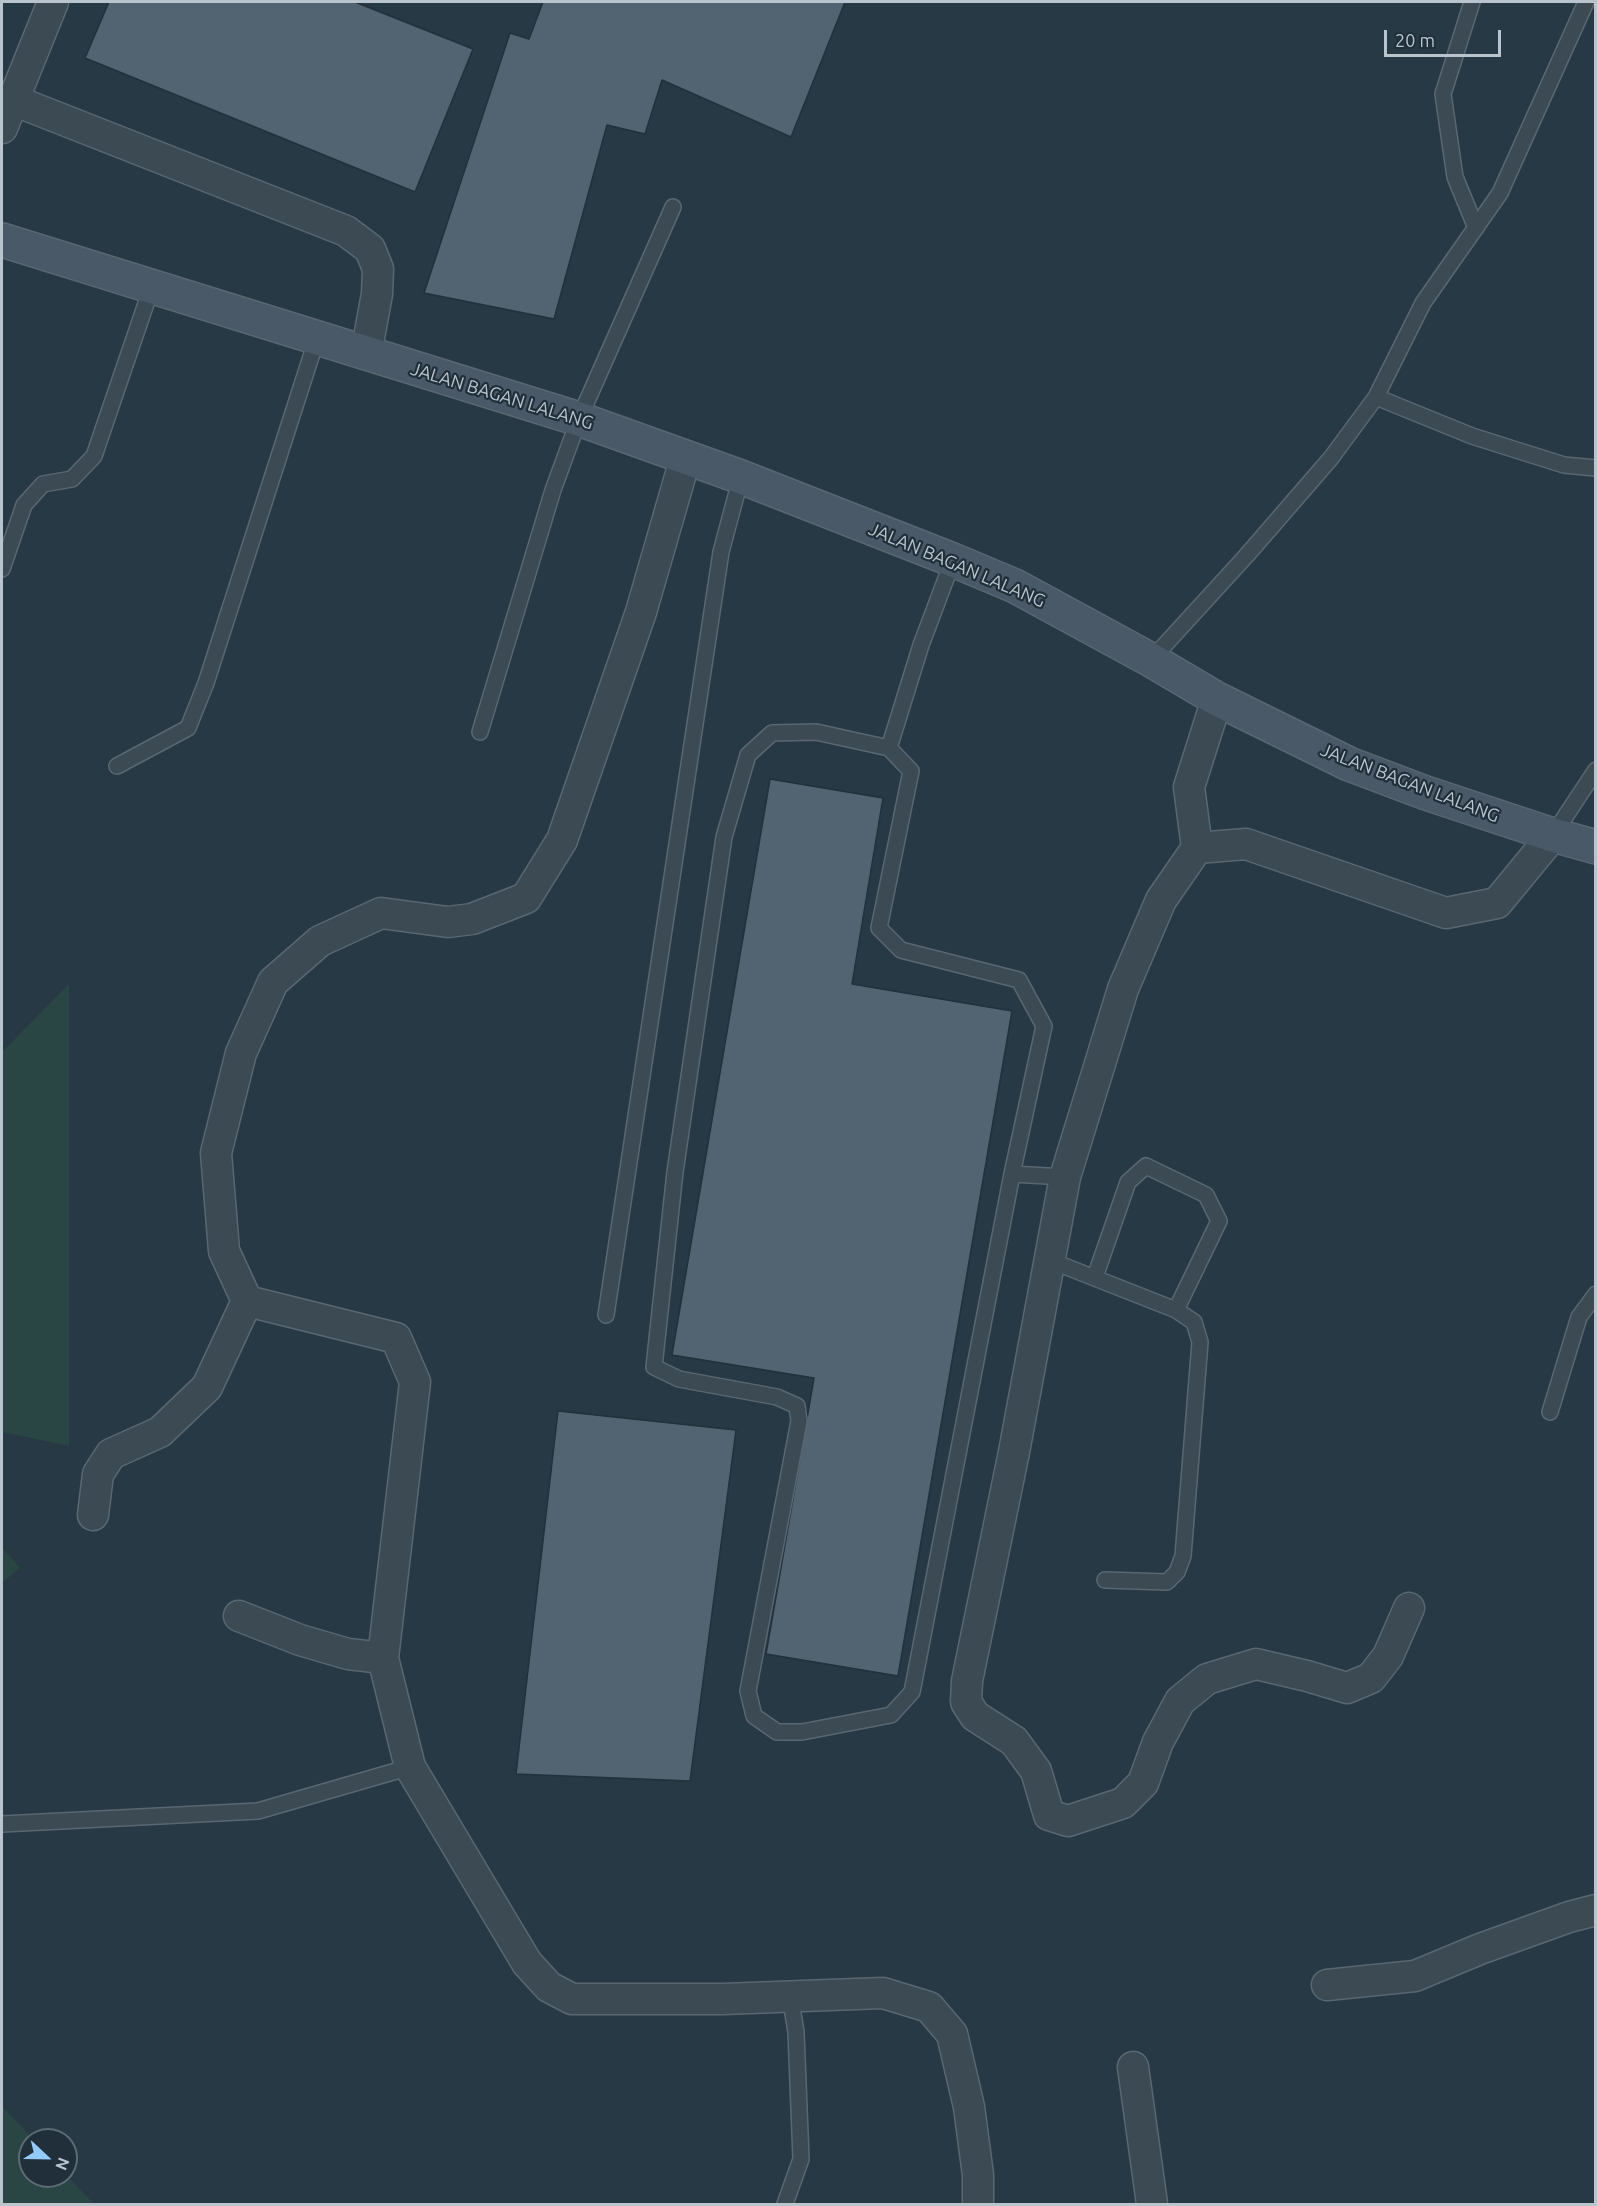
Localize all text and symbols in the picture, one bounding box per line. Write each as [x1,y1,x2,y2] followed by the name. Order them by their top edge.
[1387,18,1504,56] scale bar
[1395,30,1435,50] text: 20 m
[408,358,596,434] street label: JALAN BAGAN LALANG
[865,518,1049,612] street label: JALAN BAGAN LALANG
[1317,739,1503,827] street label: JALAN BAGAN LALANG
[18,2128,78,2188] north arrow
[52,2155,73,2173] text: N

